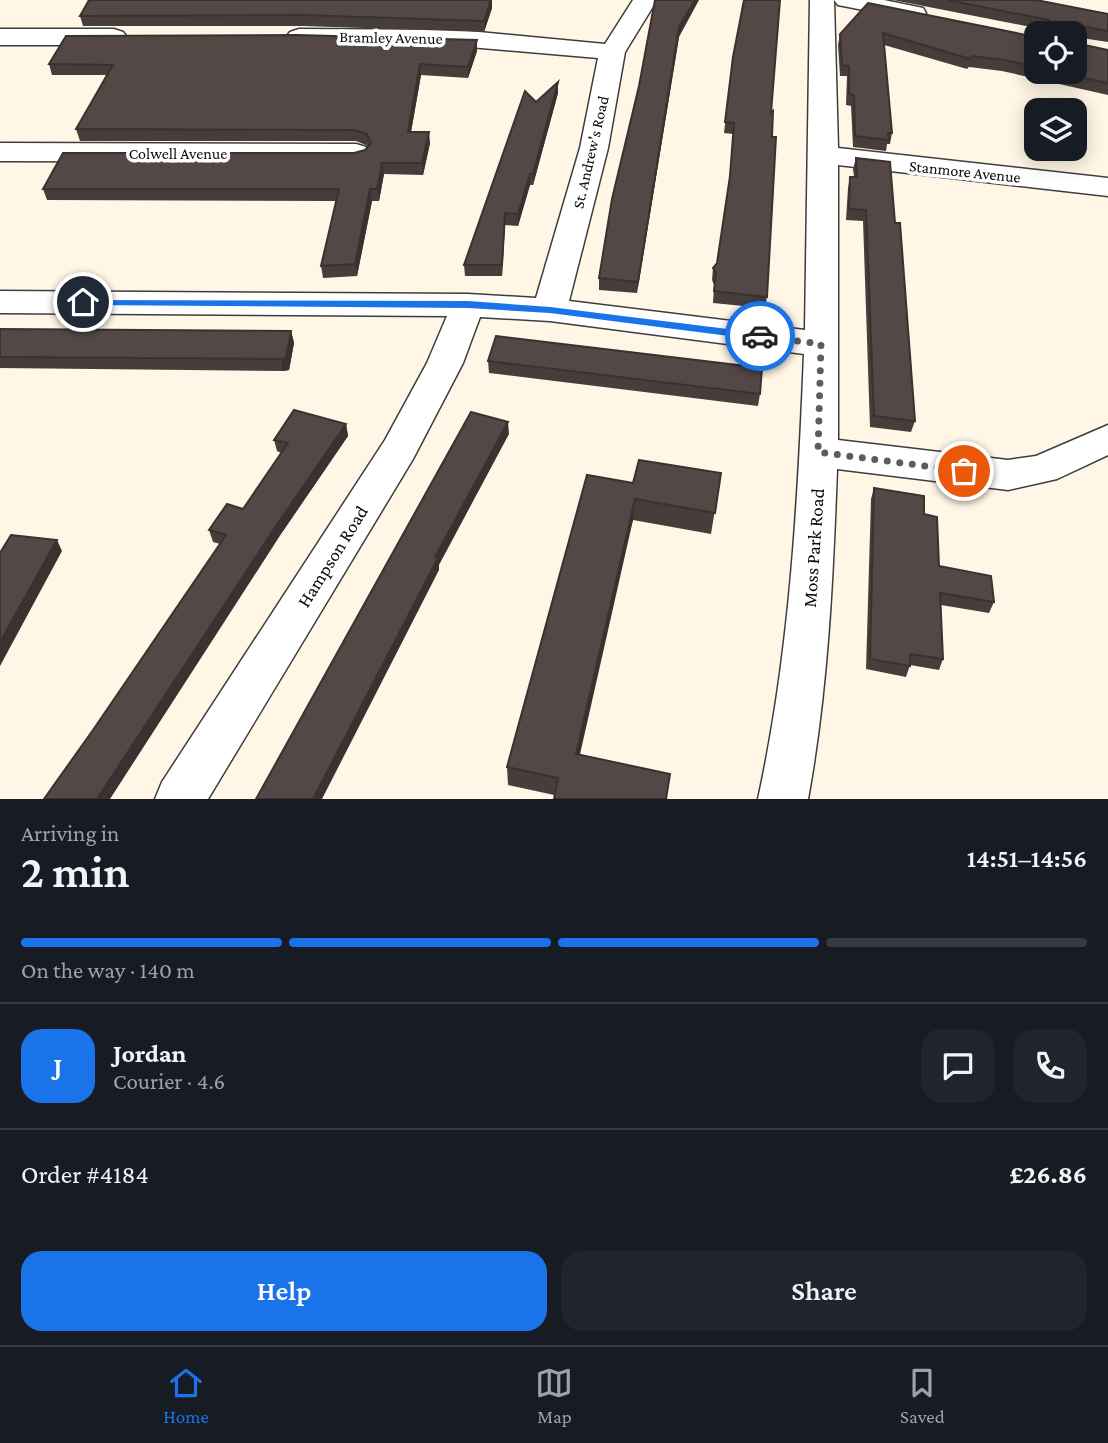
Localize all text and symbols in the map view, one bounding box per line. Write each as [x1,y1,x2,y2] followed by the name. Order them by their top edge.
[1024,21,1087,161] map controls
[1024,21,1087,84] button: locate
[339,28,443,48] street label: Bramley Avenue
[569,94,612,210] street label: St. Andrew's Road
[1024,98,1087,161] button: layers
[129,145,227,162] street label: Colwell Avenue
[908,157,1022,186] street label: Stanmore Avenue
[53,272,113,332] pin
[64,283,102,321] icon: home
[725,301,795,371] courier
[741,317,779,355] icon: car
[934,441,994,501] pin
[945,452,983,490] icon: bag
[799,488,828,608] street label: Moss Park Road
[293,502,372,611] street label: Hampson Road
[21,820,119,846] text: Arriving in
[967,844,1087,873] text: 14:51–14:56
[21,846,129,897] text: 2 min
[21,957,195,983] text: On the way · 140 m
[921,1029,995,1103] button: chat
[1013,1029,1087,1103] button: phone
[113,1039,187,1068] text: Jordan
[54,1052,62,1081] text: J
[113,1068,225,1094] text: Courier · 4.6
[21,1160,149,1189] text: Order #4184
[1010,1160,1087,1189] text: £26.86
[21,1251,547,1331] button: Help
[561,1251,1087,1331] button: Share
[163,1364,209,1427] tab: Home
[535,1364,573,1427] tab: Map
[900,1364,945,1427] tab: Saved

